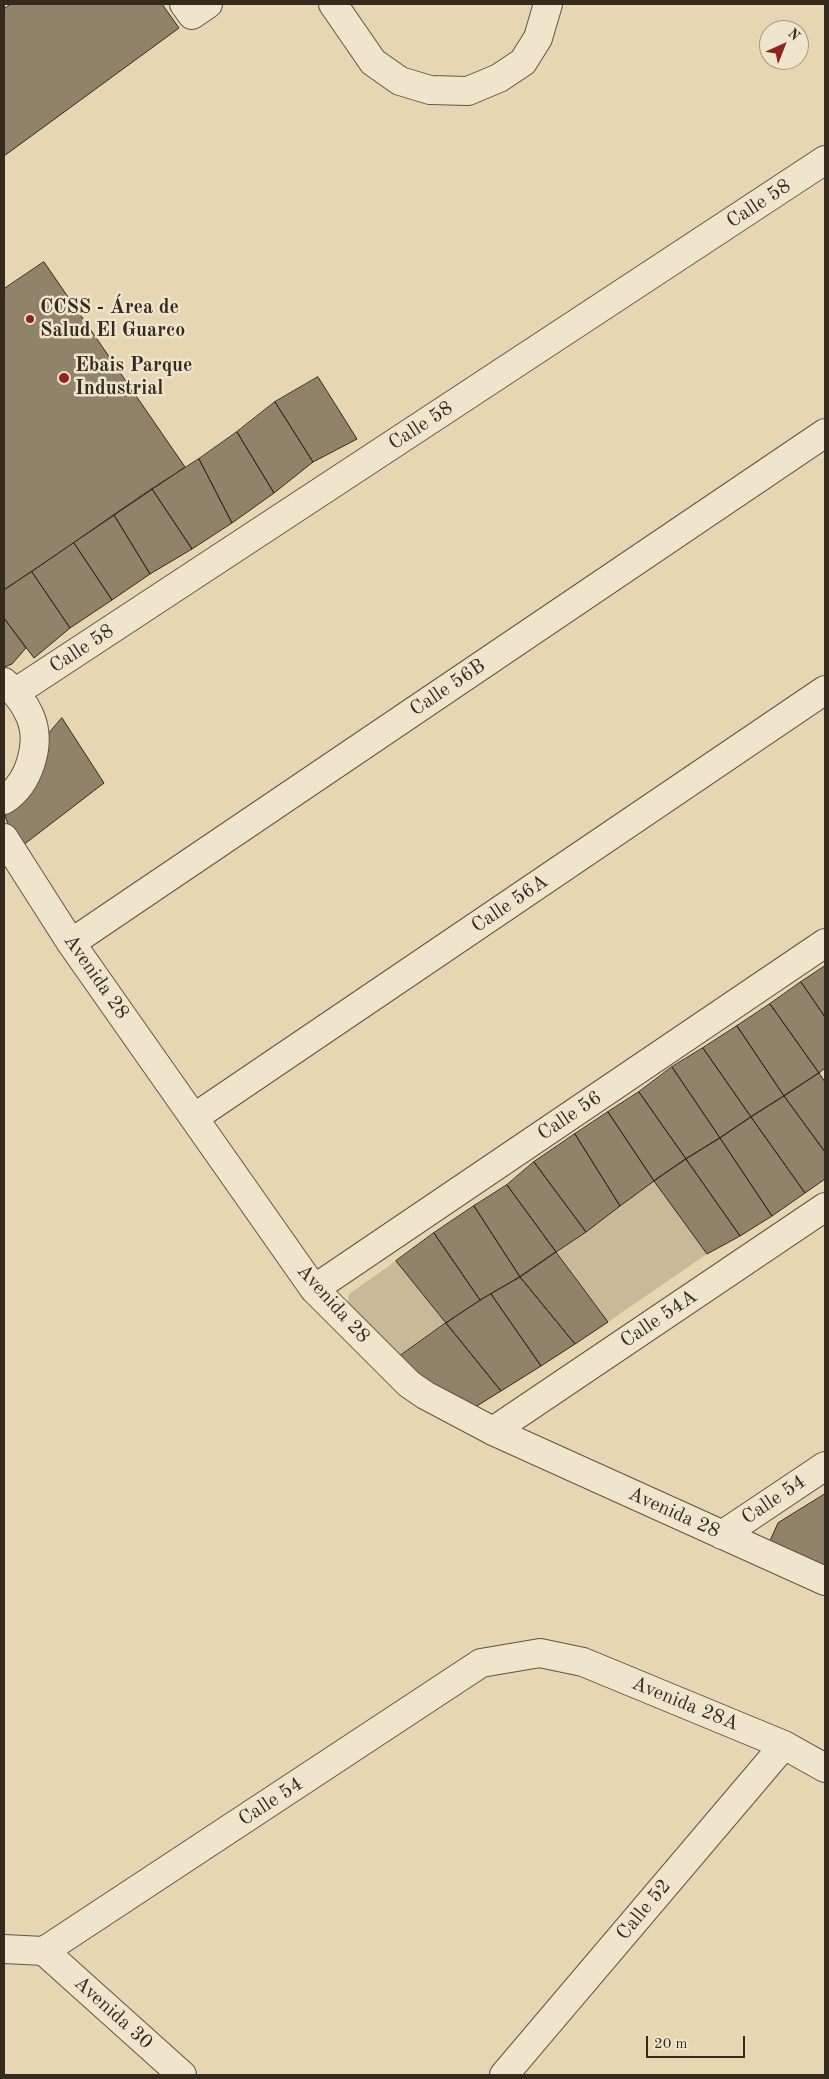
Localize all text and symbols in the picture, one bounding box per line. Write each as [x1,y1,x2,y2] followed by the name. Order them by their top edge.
[759,20,809,70] north arrow
[785,26,802,44] text: N
[722,174,796,234] street label: Calle 58
[40,296,185,343] place label: CCSS - Área de Salud El Guarco
[24,313,36,325] marker: CCSS - Área de Salud El Guarco
[75,354,193,401] place label: Ebais Parque Industrial
[57,371,71,385] marker: Ebais Parque Industrial
[384,396,458,456] street label: Calle 58
[45,619,119,679] street label: Calle 58
[406,654,490,722] street label: Calle 56B
[467,870,553,938] street label: Calle 56A
[58,930,134,1024] street label: Avenida 28
[533,1086,607,1146] street label: Calle 56
[291,1259,375,1349] street label: Avenida 28
[616,1285,702,1353] street label: Calle 54A
[737,1470,811,1530] street label: Calle 54
[624,1482,724,1544] street label: Avenida 28
[628,1672,742,1736] street label: Avenida 28A
[234,1772,308,1832] street label: Calle 54
[612,1875,676,1945] street label: Calle 52
[68,1971,158,2055] street label: Avenida 30
[649,2026,748,2058] scale bar
[654,2037,688,2052] text: 20 m

